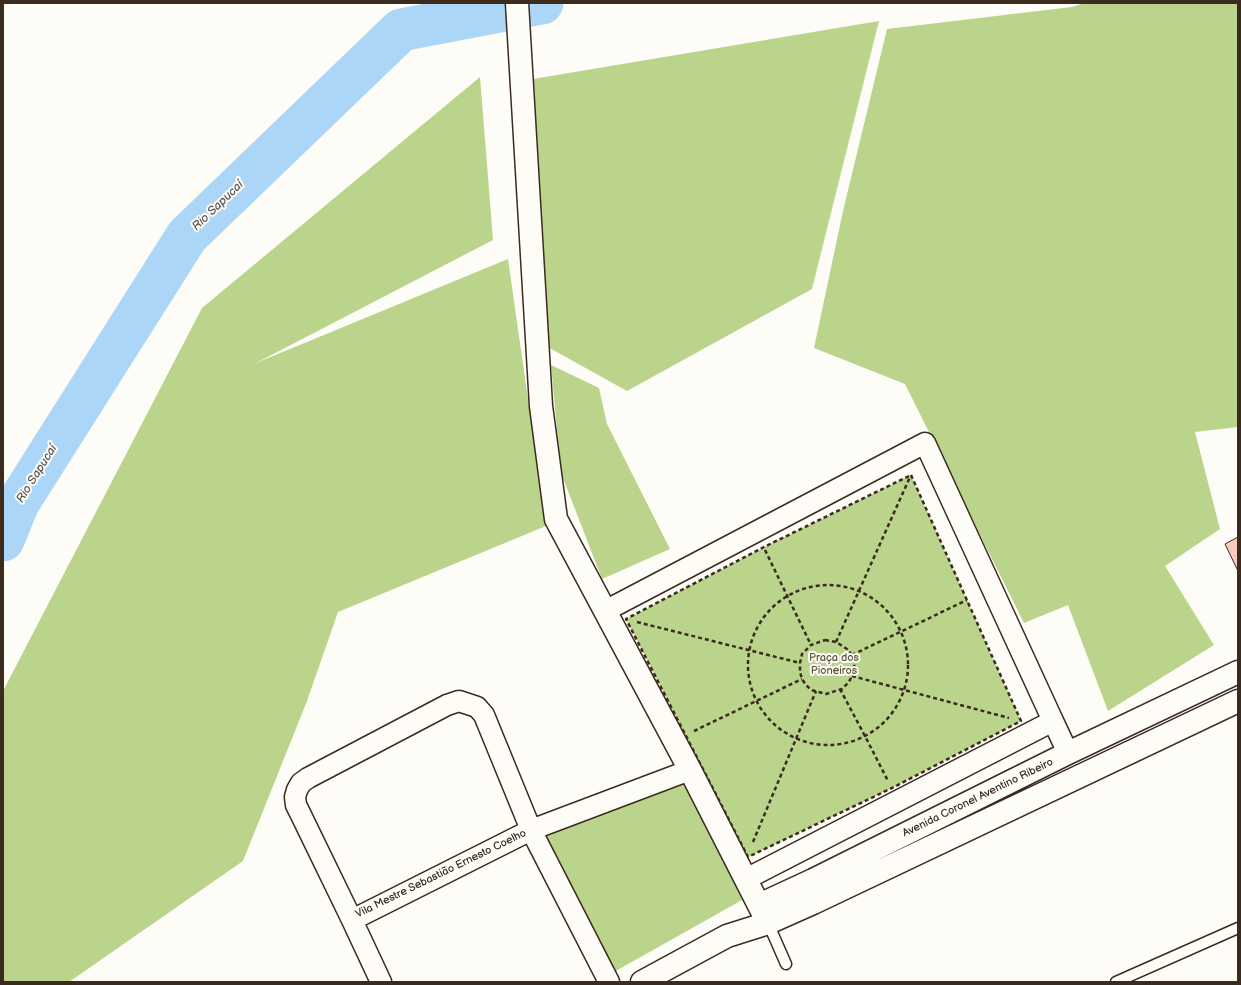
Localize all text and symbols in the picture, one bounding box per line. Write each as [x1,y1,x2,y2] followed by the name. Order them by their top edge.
[189,178,247,234] water label: Rio Sapucaí
[13,442,61,506] water label: Rio Sapucaí
[809,651,859,677] park label: Praça dos Pioneiros
[901,756,1055,840] street label: Avenida Coronel Aventino Ribeiro
[353,827,529,921] street label: Vila Mestre Sebastião Ernesto Coelho

